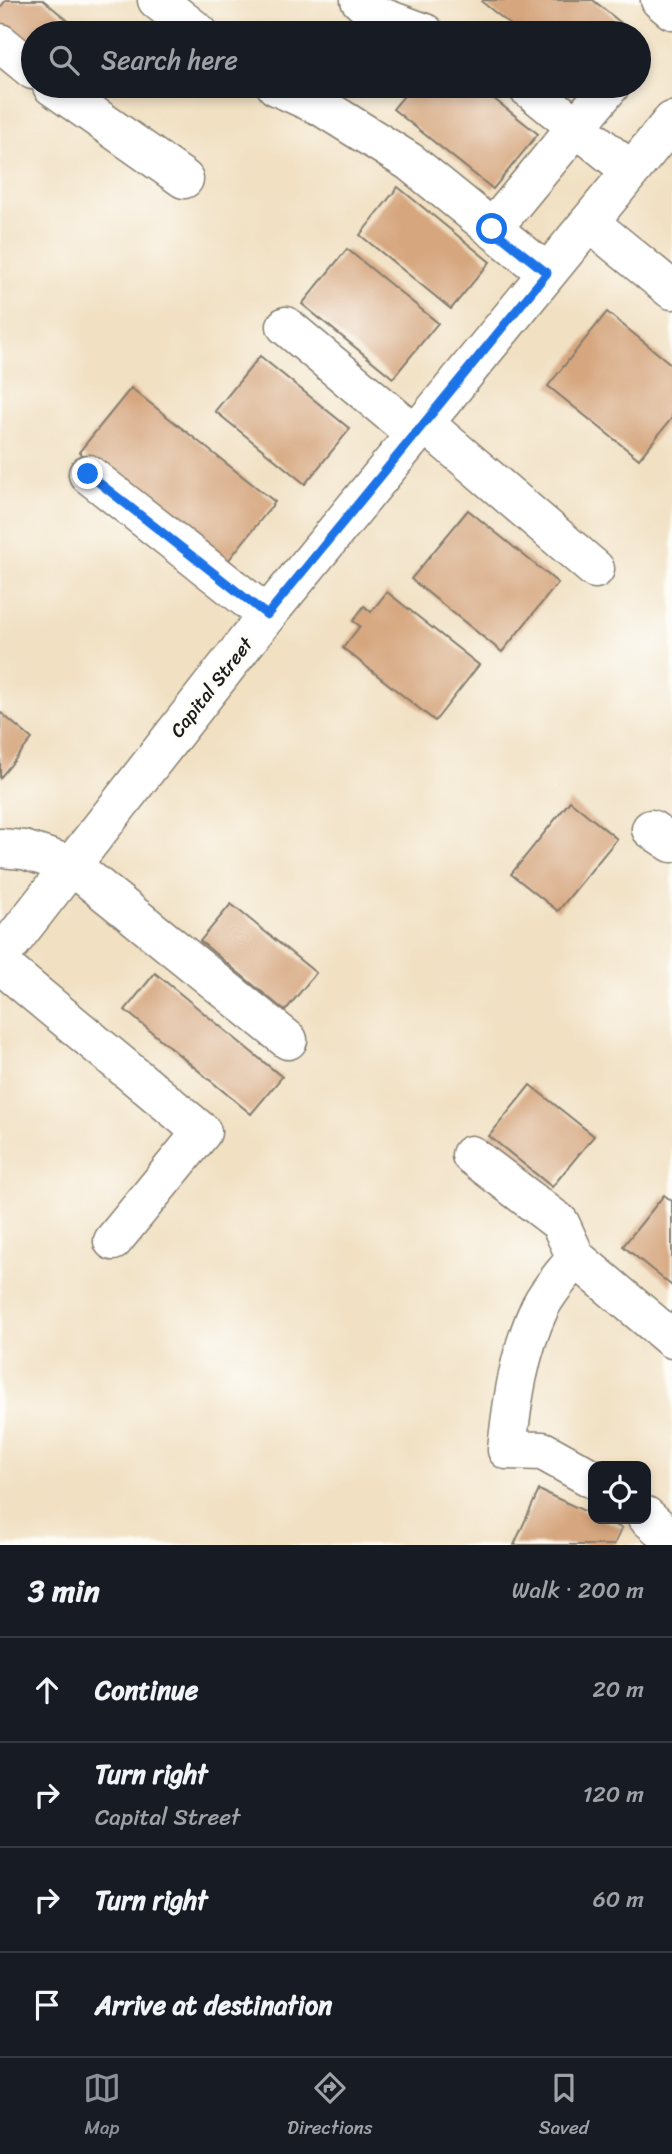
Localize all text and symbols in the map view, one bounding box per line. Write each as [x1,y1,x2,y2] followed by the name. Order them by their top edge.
[21,21,651,98] search box
[101,37,238,83] text: Search here
[45,41,83,79] icon: search
[476,213,507,244] route start
[72,458,103,489] route end
[161,629,262,745] street label: Capital Street
[588,1461,651,1524] map controls
[588,1461,651,1524] button: locate
[28,1564,100,1618] text: 3 min
[512,1570,644,1611] text: Walk · 200 m
[95,1667,198,1713] text: Continue
[593,1669,644,1710] text: 20 m
[28,1671,66,1709] icon: ahead
[95,1751,208,1797] text: Turn right
[583,1774,644,1815] text: 120 m
[28,1776,66,1814] icon: right
[95,1797,240,1838] text: Capital Street
[95,1877,208,1923] text: Turn right
[593,1879,644,1920] text: 60 m
[28,1881,66,1919] icon: right
[95,1982,332,2028] text: Arrive at destination
[28,1986,66,2024] icon: arrive
[83,2069,121,2144] tab: Map
[287,2069,373,2144] tab: Directions
[539,2069,589,2144] tab: Saved

